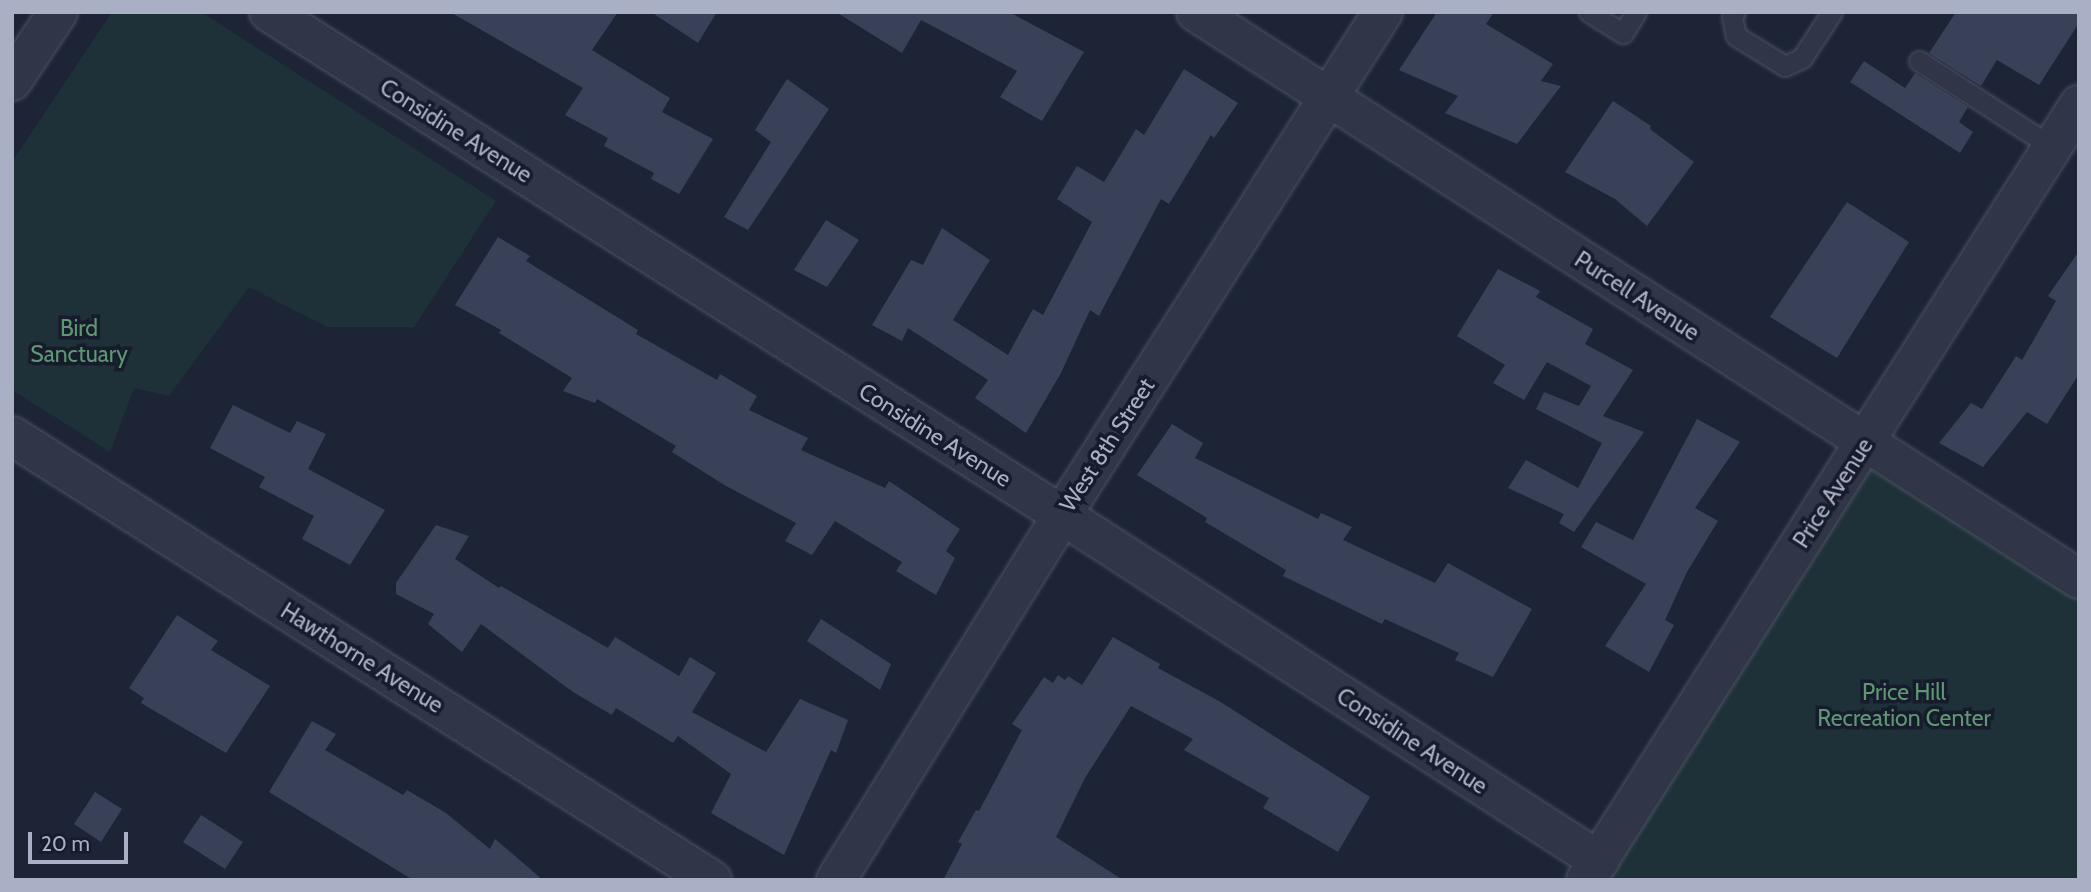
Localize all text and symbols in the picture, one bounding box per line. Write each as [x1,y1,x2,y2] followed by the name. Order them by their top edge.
[375,73,537,189] street label: Considine Avenue
[1569,245,1705,347] street label: Purcell Avenue
[30,314,128,368] park label: Bird Sanctuary
[1054,373,1160,517] street label: West 8th Street
[854,377,1016,493] street label: Considine Avenue
[1787,433,1879,553] street label: Price Avenue
[276,597,448,719] street label: Hawthorne Avenue
[1817,678,1991,732] park label: Price Hill Recreation Center
[1331,682,1493,800] street label: Considine Avenue
[32,818,131,862] scale bar
[41,831,90,856] text: 20 m

